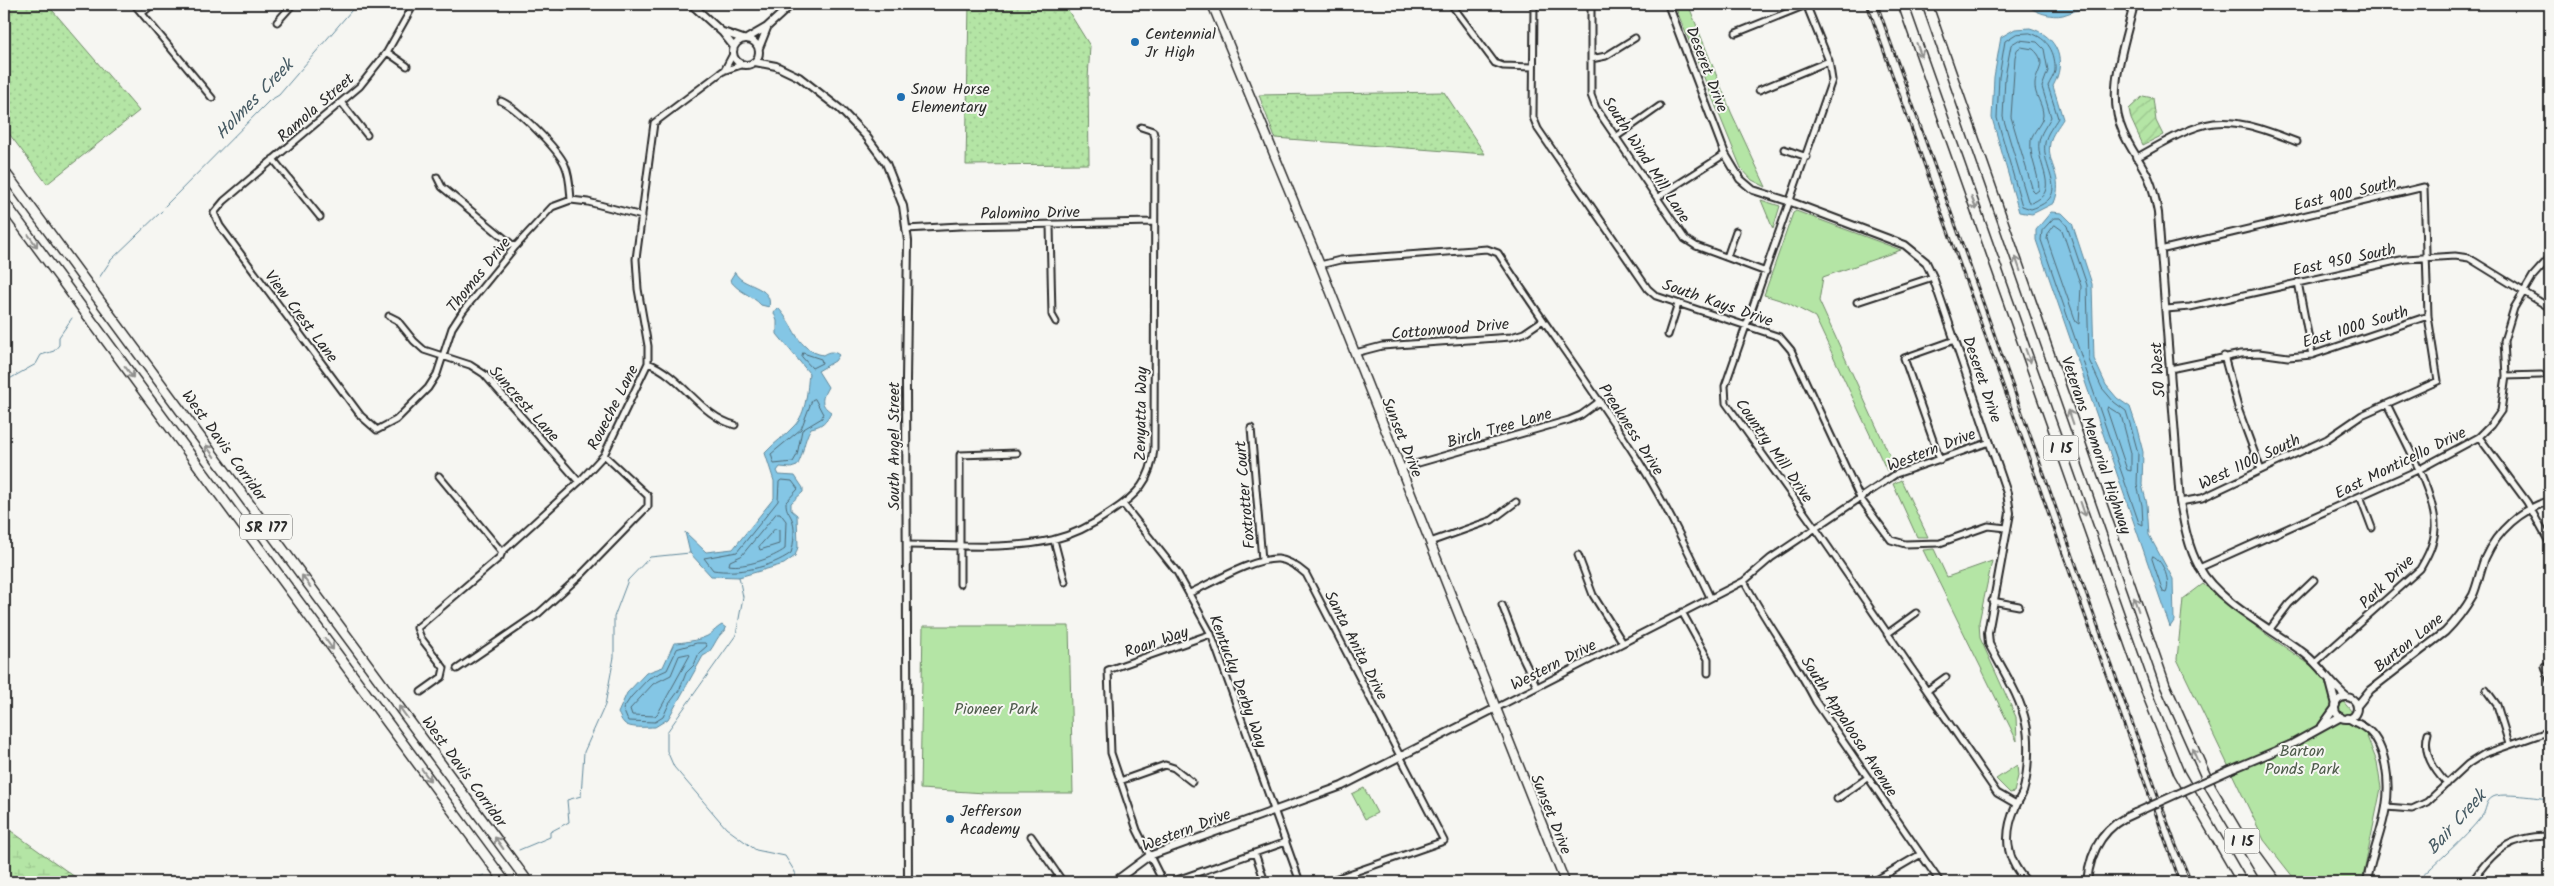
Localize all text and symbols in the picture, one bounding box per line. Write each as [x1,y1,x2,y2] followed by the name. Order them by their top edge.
[1145,22,1216,65] place label: Centennial Jr High
[1679,23,1734,116] street label: Deseret Drive
[1129,36,1141,48] marker: Centennial Jr High
[1915,41,1924,57] one-way arrow
[209,51,303,147] water label: Holmes Creek
[272,67,361,149] street label: Ramola Street
[911,77,990,120] place label: Snow Horse Elementary
[895,91,907,103] marker: Snow Horse Elementary
[1595,92,1696,228] street label: South Wind Mill Lane
[2292,171,2399,218] street label: East 900 South
[1969,195,1979,211] one-way arrow
[980,200,1080,227] street label: Palomino Drive
[441,232,518,318] street label: Thomas Drive
[27,234,38,247] one-way arrow
[2290,237,2398,284] street label: East 950 South
[2013,257,2022,272] one-way arrow
[258,265,344,368] street label: View Crest Lane
[1659,273,1776,334] street label: South Kays Drive
[2299,299,2412,355] street label: East 1000 South
[1390,312,1510,347] street label: Cottonwood Drive
[1955,333,2008,426] street label: Deseret Drive
[2144,340,2173,399] street label: 50 West
[2024,348,2033,363] one-way arrow
[2053,353,2138,538] street label: Veterans Memorial Highway
[483,360,565,448] street label: Suncrest Lane
[581,361,646,455] street label: Roueche Lane
[124,365,134,379] one-way arrow
[1128,366,1155,461] street label: Zenyatta Way
[1592,379,1670,481] street label: Preakness Drive
[882,381,907,510] street label: South Angel Street
[175,385,274,508] street label: West Davis Corridor
[1374,394,1429,482] street label: Sunset Drive
[1728,394,1819,508] street label: Country Mill Drive
[1444,402,1555,455] street label: Birch Tree Lane
[2066,410,2075,426] one-way arrow
[2331,421,2471,506] street label: East Monticello Drive
[1883,422,1980,479] street label: Western Drive
[2195,428,2305,497] street label: West 1100 South
[2044,436,2078,460] road number: I 15
[1228,439,1263,550] street label: Foxtrotter Court
[205,444,215,458] one-way arrow
[2078,501,2088,517] one-way arrow
[240,514,292,540] road number: SR 177
[2354,549,2420,615] street label: Park Drive
[301,574,311,588] one-way arrow
[1317,586,1394,705] street label: Santa Anita Drive
[2131,596,2141,612] one-way arrow
[2369,607,2449,679] street label: Burton Lane
[1202,611,1273,752] street label: Kentucky Derby Way
[1121,620,1192,665] street label: Roan Way
[1506,633,1601,698] street label: Western Drive
[324,637,334,651] one-way arrow
[1794,651,1904,802] street label: South Appaloosa Avenue
[954,697,1038,722] park label: Pioneer Park
[397,706,408,719] one-way arrow
[415,711,514,834] street label: West Davis Corridor
[2265,739,2340,782] park label: Barton Ponds Park
[2189,748,2199,763] one-way arrow
[420,768,431,781] one-way arrow
[1523,771,1578,859] street label: Sunset Drive
[2420,782,2496,862] water label: Bair Creek
[960,799,1022,842] place label: Jefferson Academy
[1138,802,1235,859] street label: Western Drive
[944,813,956,825] marker: Jefferson Academy
[2224,828,2260,854] road number: I 15
[494,836,504,850] one-way arrow

